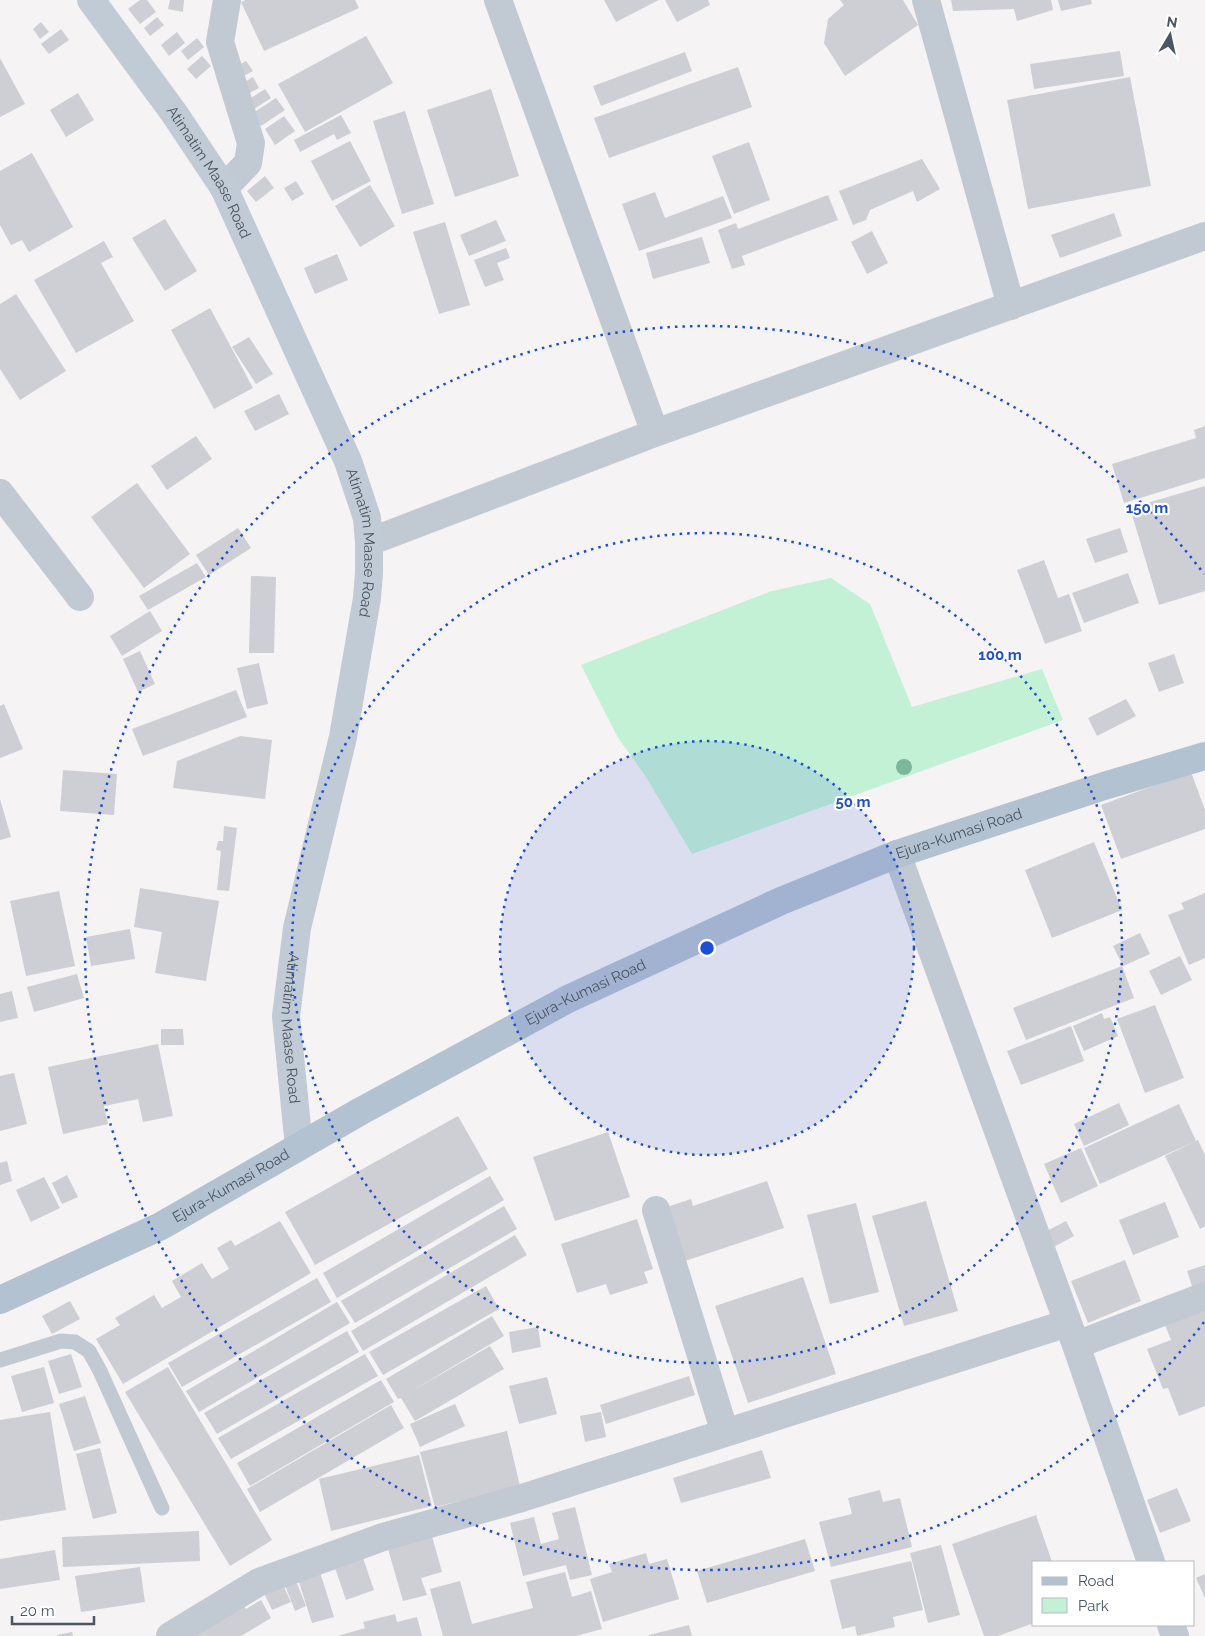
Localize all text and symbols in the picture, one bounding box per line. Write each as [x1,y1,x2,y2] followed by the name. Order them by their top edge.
[1145,10,1195,60] north arrow
[1166,13,1179,31] text: N
[163,102,255,241] street label: Atimatim Maase Road
[342,466,378,619] street label: Atimatim Maase Road
[1126,499,1168,517] text: 150 m
[978,646,1022,664] text: 100 m
[835,793,871,811] text: 50 m
[893,805,1024,863] street label: Ejura-Kumasi Road
[698,939,716,957] centre of rings
[277,952,304,1105] street label: Atimatim Maase Road
[522,955,649,1029] street label: Ejura-Kumasi Road
[169,1145,293,1226] street label: Ejura-Kumasi Road
[1032,1561,1195,1626] legend
[1078,1572,1114,1590] text: Road
[12,1594,95,1626] scale bar
[1078,1597,1109,1615] text: Park
[20,1602,55,1620] text: 20 m

